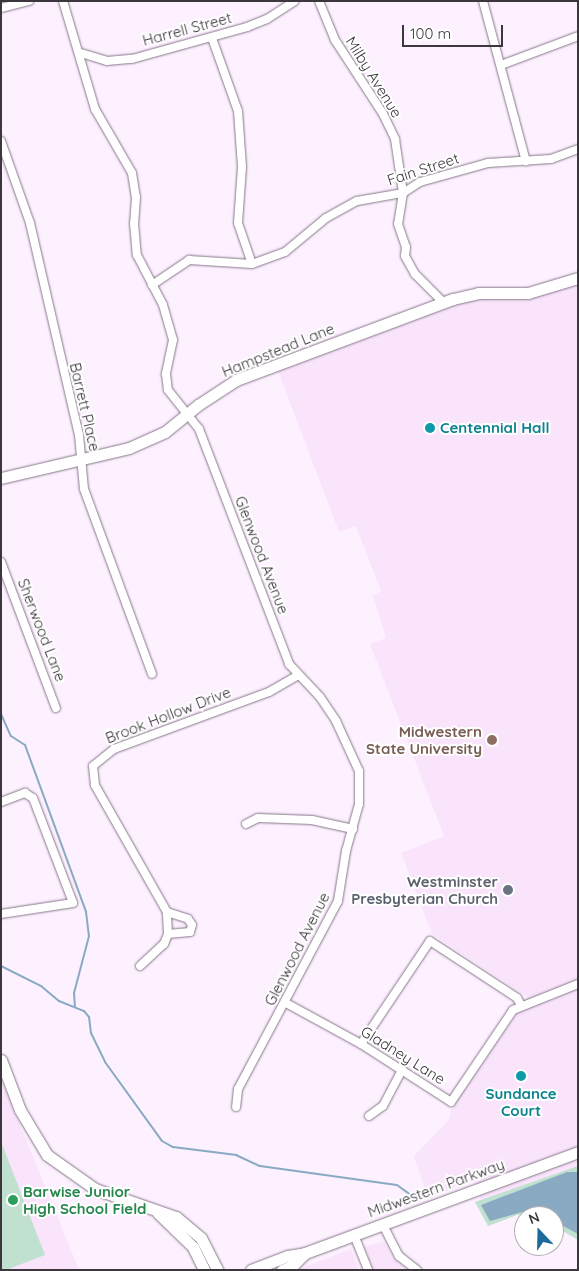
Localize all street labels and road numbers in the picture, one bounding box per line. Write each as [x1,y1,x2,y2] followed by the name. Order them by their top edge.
[140,8,234,50] street label: Harrell Street
[342,33,406,121] street label: Milby Avenue
[385,149,461,189] street label: Fain Street
[219,319,337,381] street label: Hampstead Lane
[66,361,104,453] street label: Barrett Place
[231,494,293,616] street label: Glenwood Avenue
[14,576,70,684] street label: Sherwood Lane
[103,683,233,747] street label: Brook Hollow Drive
[261,889,333,1009] street label: Glenwood Avenue
[358,1022,448,1088] street label: Gladney Lane
[365,1155,507,1221] street label: Midwestern Parkway

